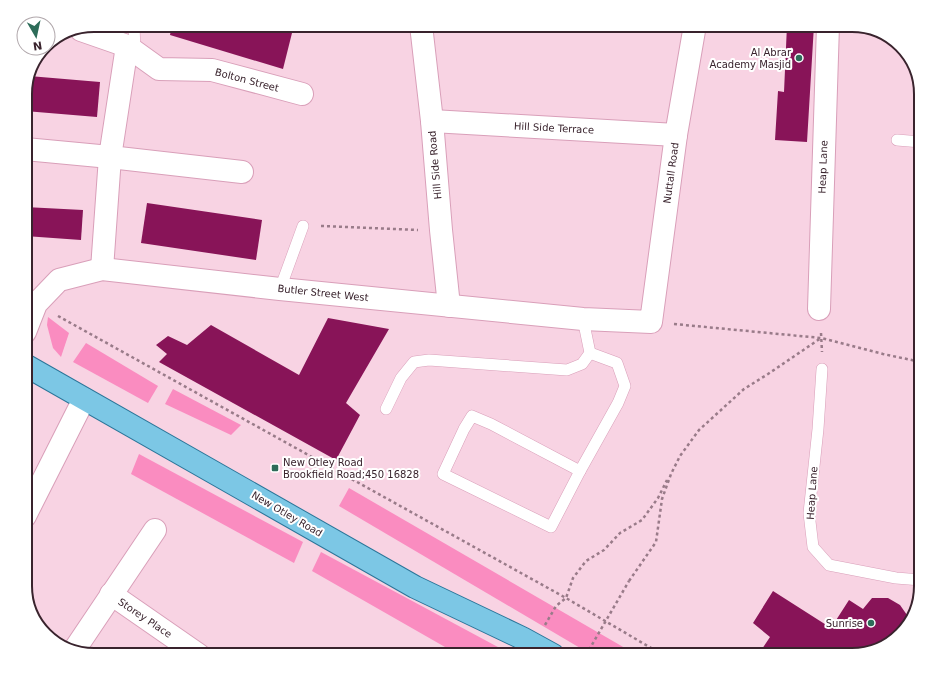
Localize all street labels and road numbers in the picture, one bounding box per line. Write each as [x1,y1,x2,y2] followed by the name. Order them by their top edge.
[214,66,280,94] street label: Bolton Street
[514,120,594,136] street label: Hill Side Terrace
[427,130,443,200] street label: Hill Side Road
[817,140,829,194] street label: Heap Lane
[661,142,681,204] street label: Nuttall Road
[277,283,369,303] street label: Butler Street West
[805,466,819,520] street label: Heap Lane
[250,489,324,539] street label: New Otley Road
[116,596,174,640] street label: Storey Place

